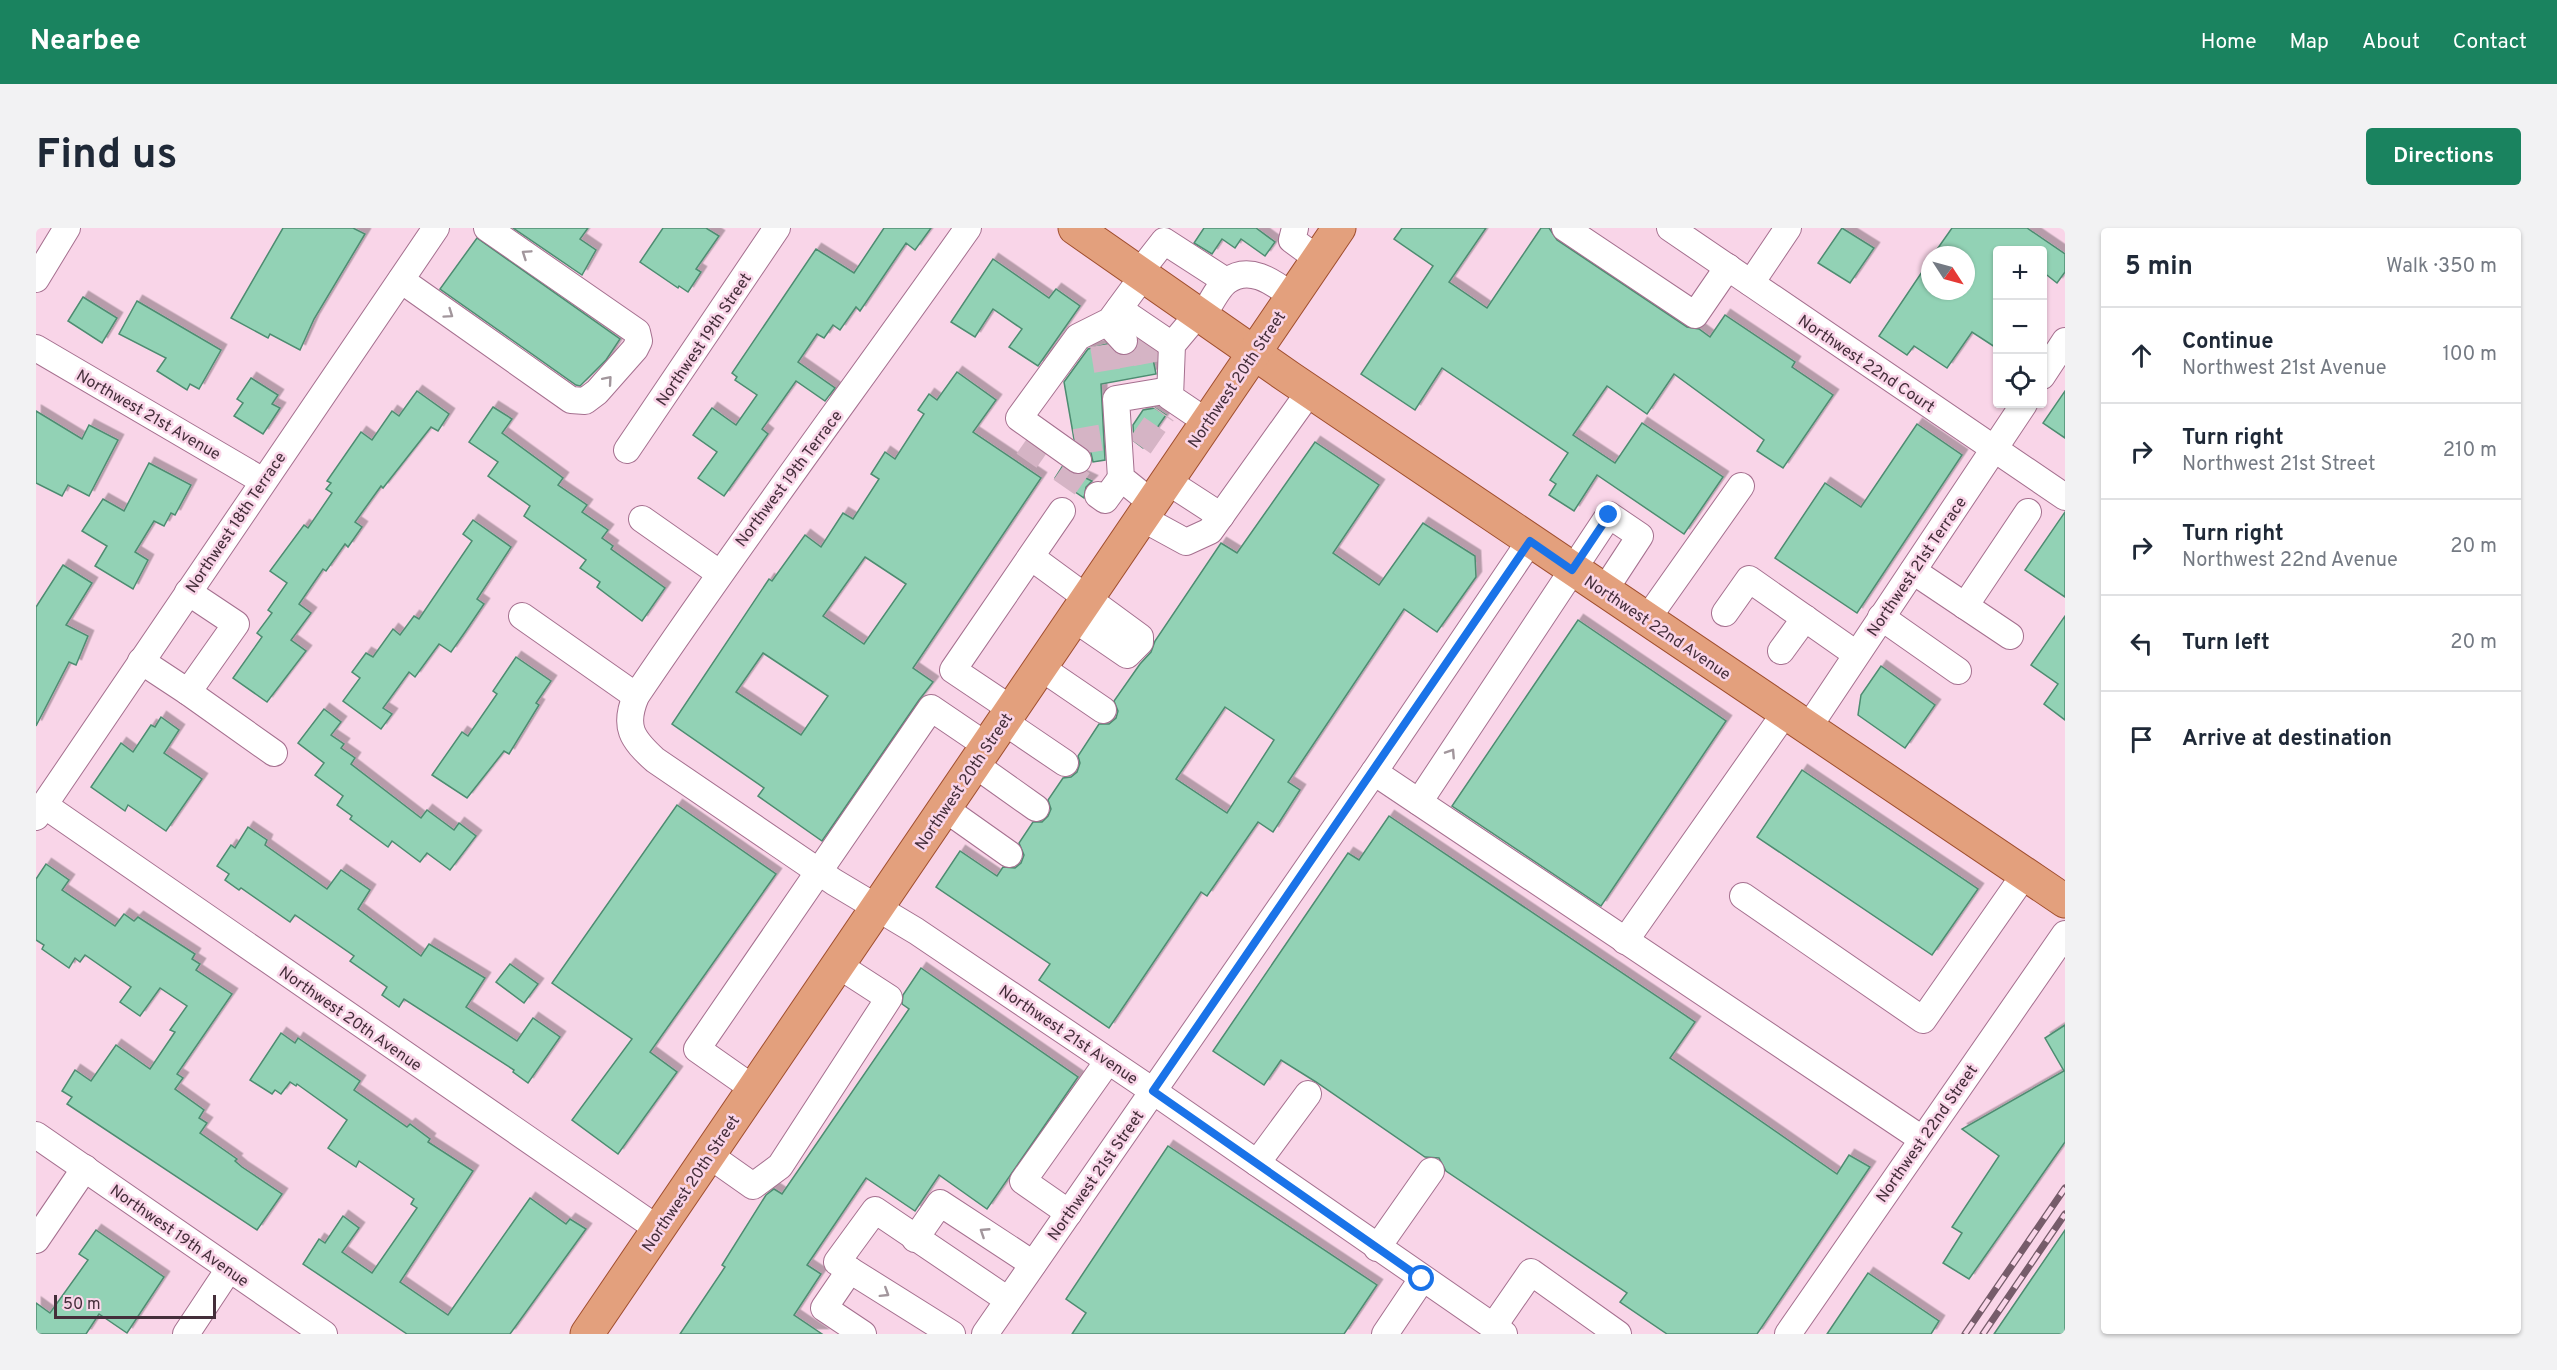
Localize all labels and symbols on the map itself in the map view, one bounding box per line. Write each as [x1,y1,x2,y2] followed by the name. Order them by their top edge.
[1921,246,1975,300] north arrow
[521,250,532,261] one-way arrow
[653,270,757,410] street label: Northwest 19th Street
[442,307,453,318] one-way arrow
[1184,308,1291,452] street label: Northwest 20th Street
[1794,311,1938,418] street label: Northwest 22nd Court
[72,366,224,465] street label: Northwest 21st Avenue
[601,376,612,387] one-way arrow
[732,407,847,551] street label: Northwest 19th Terrace
[182,449,291,597] street label: Northwest 18th Terrace
[1863,493,1972,641] street label: Northwest 21st Terrace
[1595,501,1621,527] route end
[1580,572,1734,685] street label: Northwest 22nd Avenue
[911,710,1018,854] street label: Northwest 20th Street
[1444,749,1455,760] one-way arrow
[275,963,425,1076] street label: Northwest 20th Avenue
[994,982,1141,1090] street label: Northwest 21st Avenue
[1872,1061,1983,1207] street label: Northwest 22nd Street
[1044,1107,1149,1245] street label: Northwest 21st Street
[638,1112,745,1256] street label: Northwest 20th Street
[106,1181,252,1292] street label: Northwest 19th Avenue
[980,1228,991,1239] one-way arrow
[1408,1265,1434,1291] route start
[879,1285,890,1296] one-way arrow
[54,1292,216,1320] scale bar

